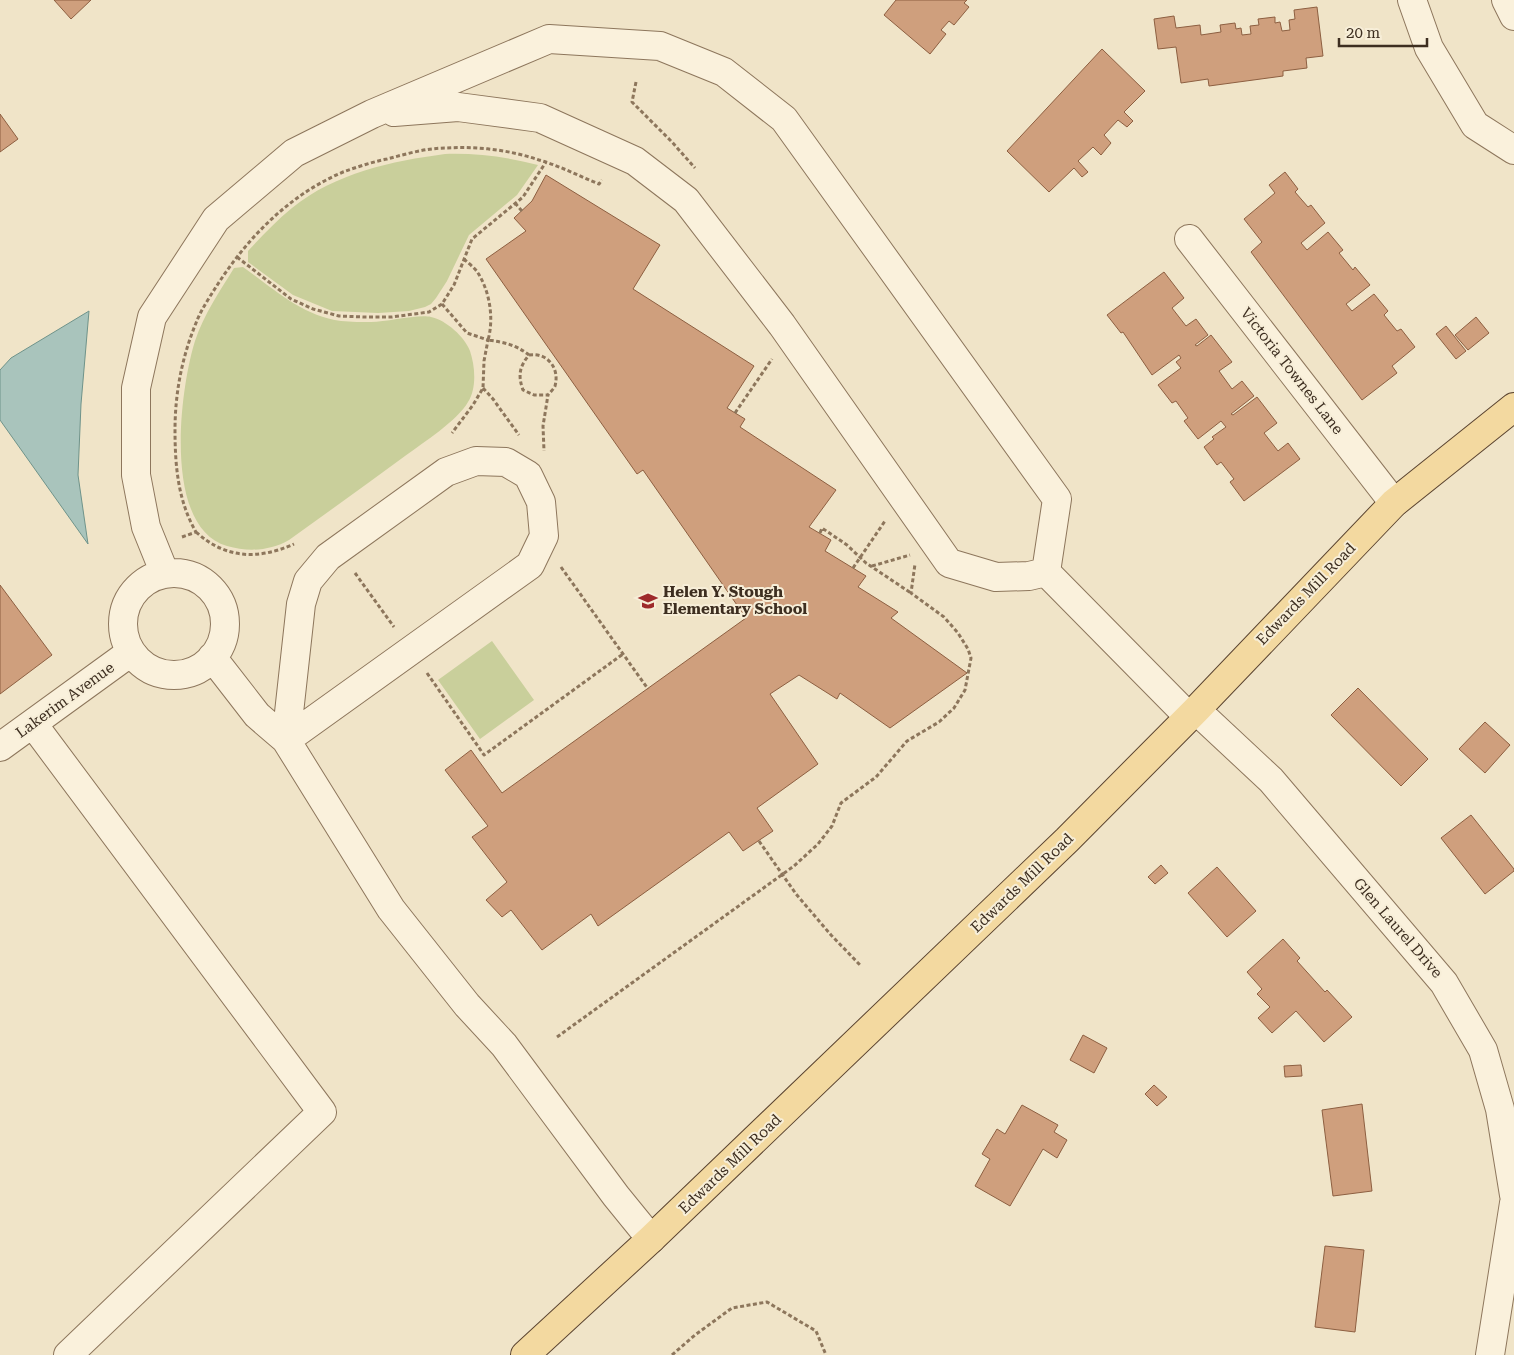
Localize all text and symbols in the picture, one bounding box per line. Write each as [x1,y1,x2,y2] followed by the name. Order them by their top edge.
[1339,15,1426,47] scale bar
[1346,24,1381,42] text: 20 m
[1237,304,1347,438] street label: Victoria Townes Lane
[1253,539,1360,649] street label: Edwards Mill Road
[663,583,807,618] place label: Helen Y. Stough Elementary School
[637,590,659,612] school or university icon: Helen Y. Stough Elementary School
[12,658,118,742] street label: Lakerim Avenue
[967,829,1077,936] street label: Edwards Mill Road
[1350,874,1446,982] street label: Glen Laurel Drive
[675,1110,785,1217] street label: Edwards Mill Road

